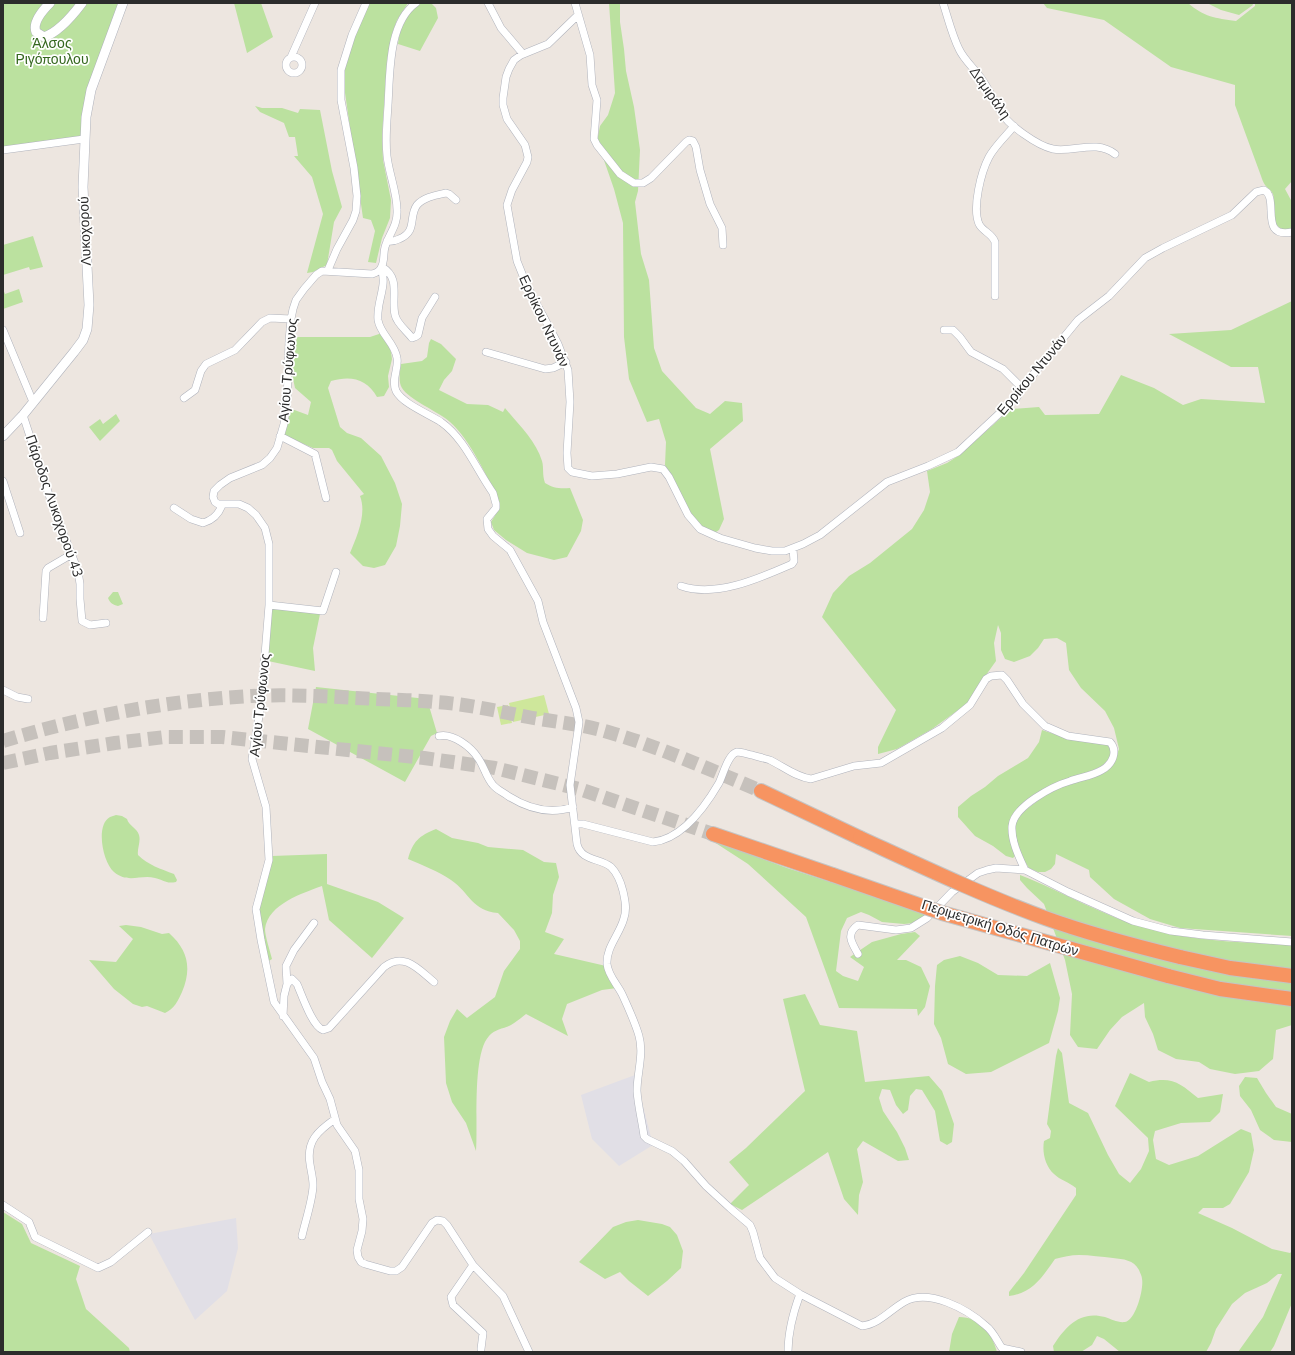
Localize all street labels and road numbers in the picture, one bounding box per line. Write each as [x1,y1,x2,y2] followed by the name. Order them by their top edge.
[965,63,1015,123] street label: Δαμιράλη
[74,196,96,266] street label: Λυκοχορού
[514,272,574,370] street label: Ερρίκου Ντυνάν
[274,317,302,423] street label: Αγίου Τρύφωνος
[993,331,1071,419] street label: Ερρίκου Ντυνάν
[21,432,87,580] street label: Πάροδος Λυκοχορού 43
[245,652,275,758] street label: Αγίου Τρύφωνος
[919,895,1081,961] street label: Περιμετρική Οδός Πατρών

